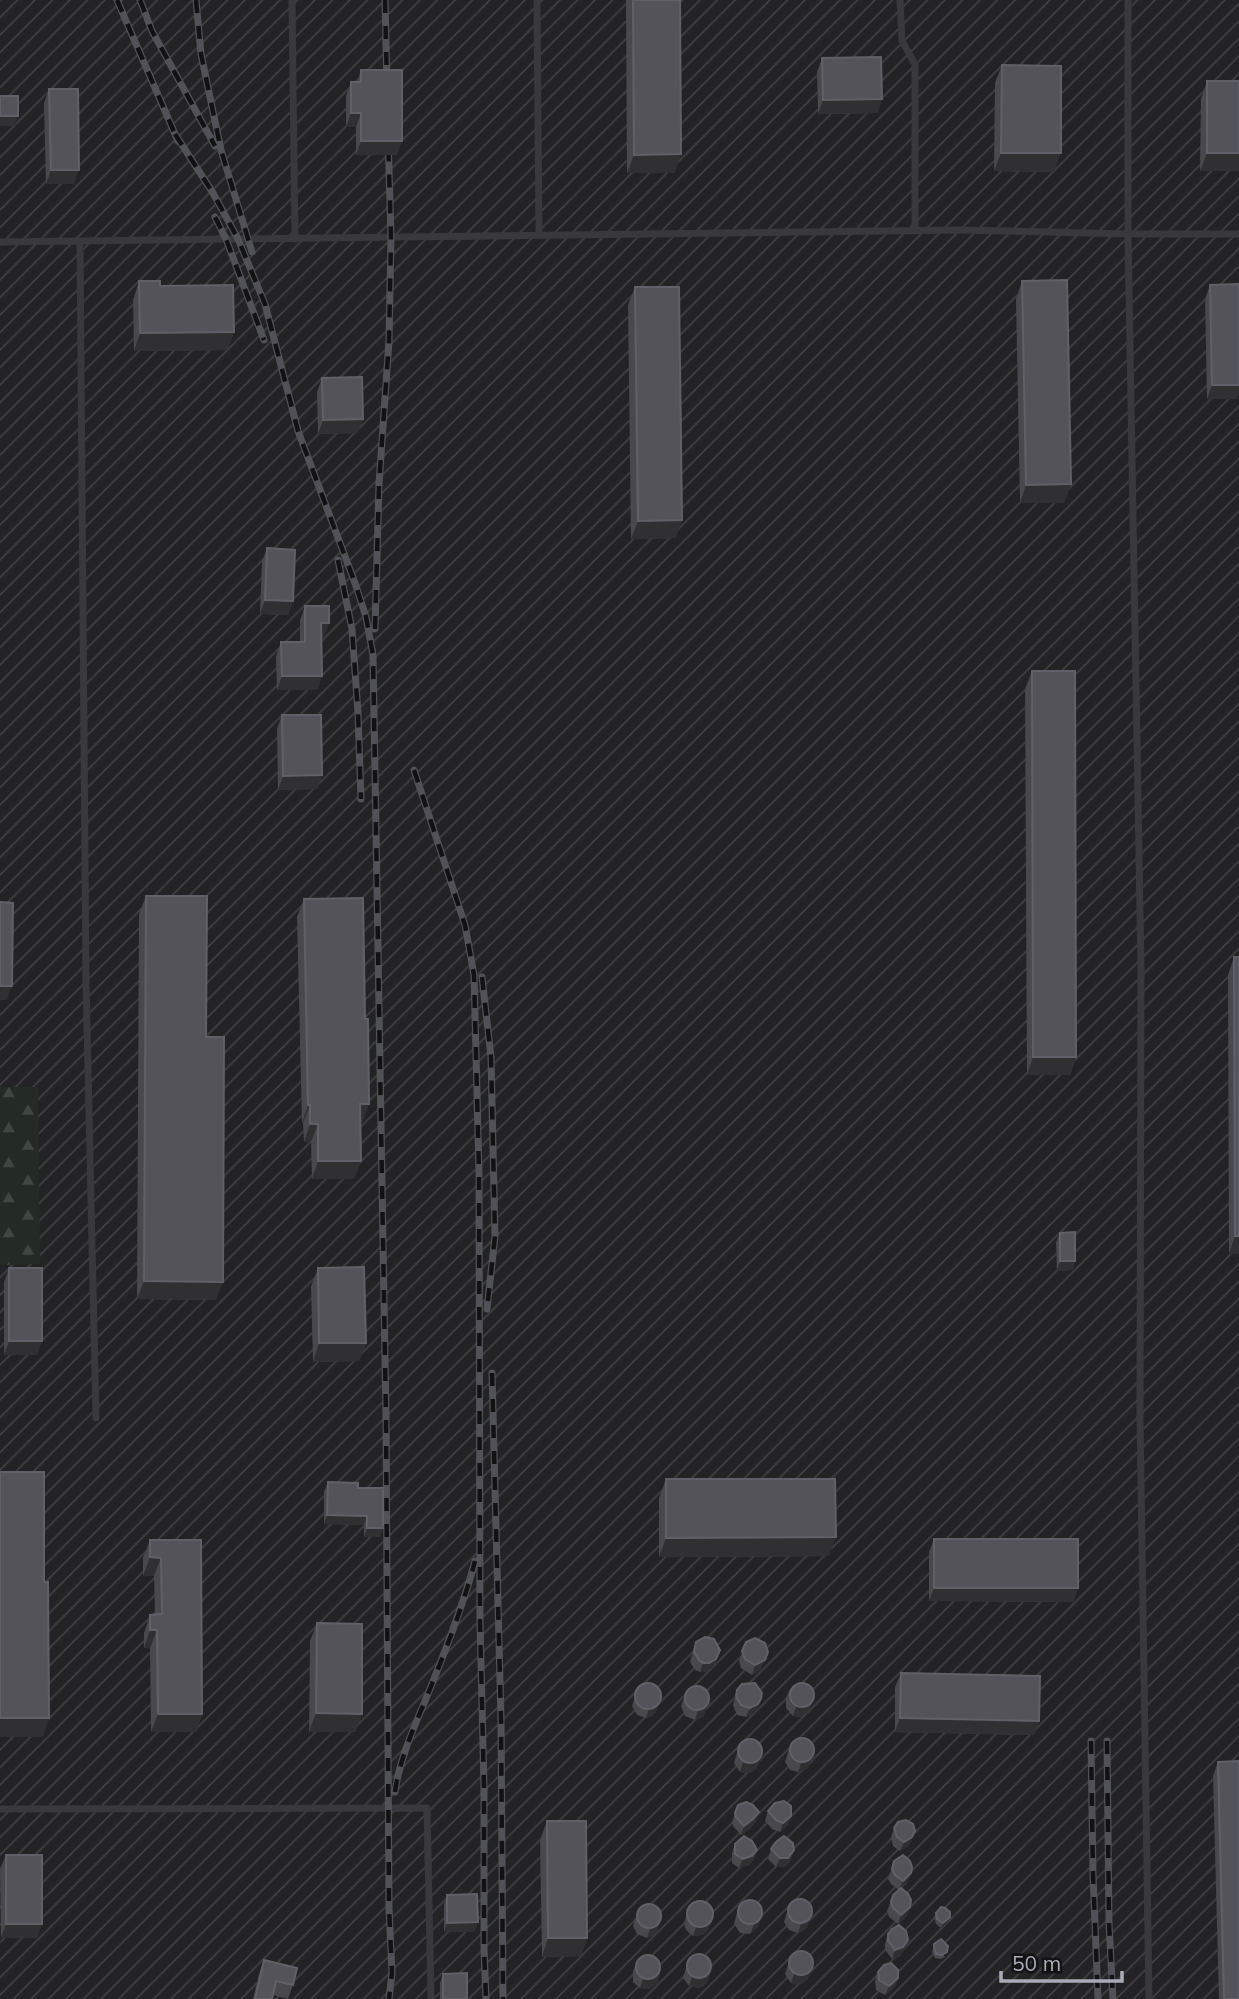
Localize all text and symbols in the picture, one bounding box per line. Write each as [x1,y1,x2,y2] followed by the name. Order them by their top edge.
[1001,1940,1122,1984] scale bar
[1012,1950,1061,1976] text: 50 m

